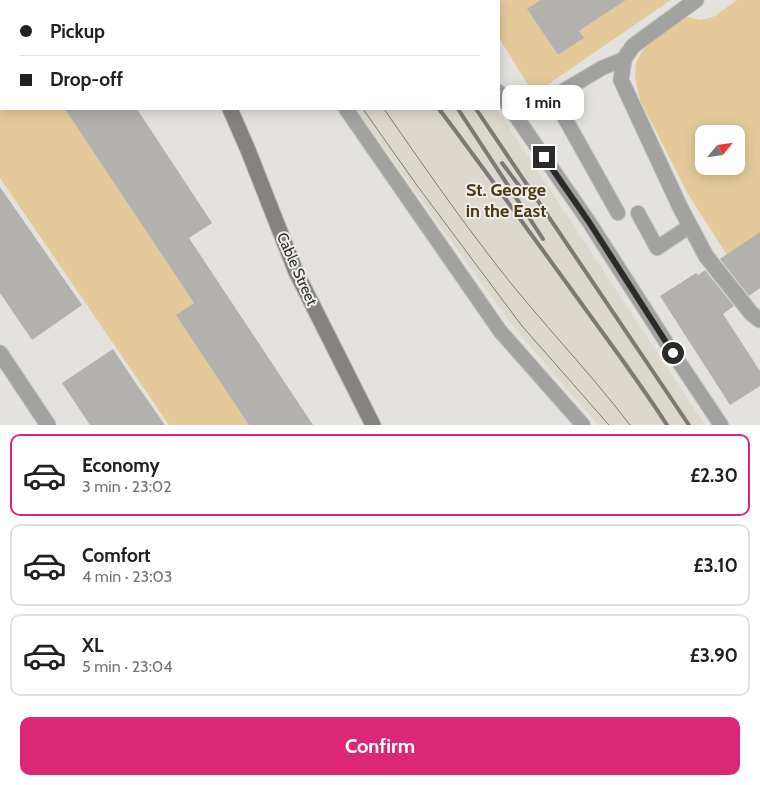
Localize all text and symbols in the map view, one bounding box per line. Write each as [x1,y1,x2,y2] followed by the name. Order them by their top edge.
[50,20,105,43] text: Pickup
[50,68,123,91] text: Drop-off
[503,84,585,120] callout: 1 min
[525,93,561,112] text: 1 min
[695,125,745,175] north arrow
[695,125,745,175] map controls
[533,146,555,168] route end
[466,179,546,222] district label: St. George in the East
[273,230,321,308] street label: Cable Street
[662,342,684,364] route start
[22,453,67,498] icon: car
[82,454,160,477] text: Economy
[690,464,738,487] text: £2.30
[82,477,172,496] text: 3 min · 23:02
[22,543,67,588] icon: car
[82,544,151,567] text: Comfort
[694,554,738,577] text: £3.10
[82,567,172,586] text: 4 min · 23:03
[22,633,67,678] icon: car
[82,634,103,657] text: XL
[690,644,738,667] text: £3.90
[82,657,172,676] text: 5 min · 23:04
[20,717,740,775] button: Confirm

